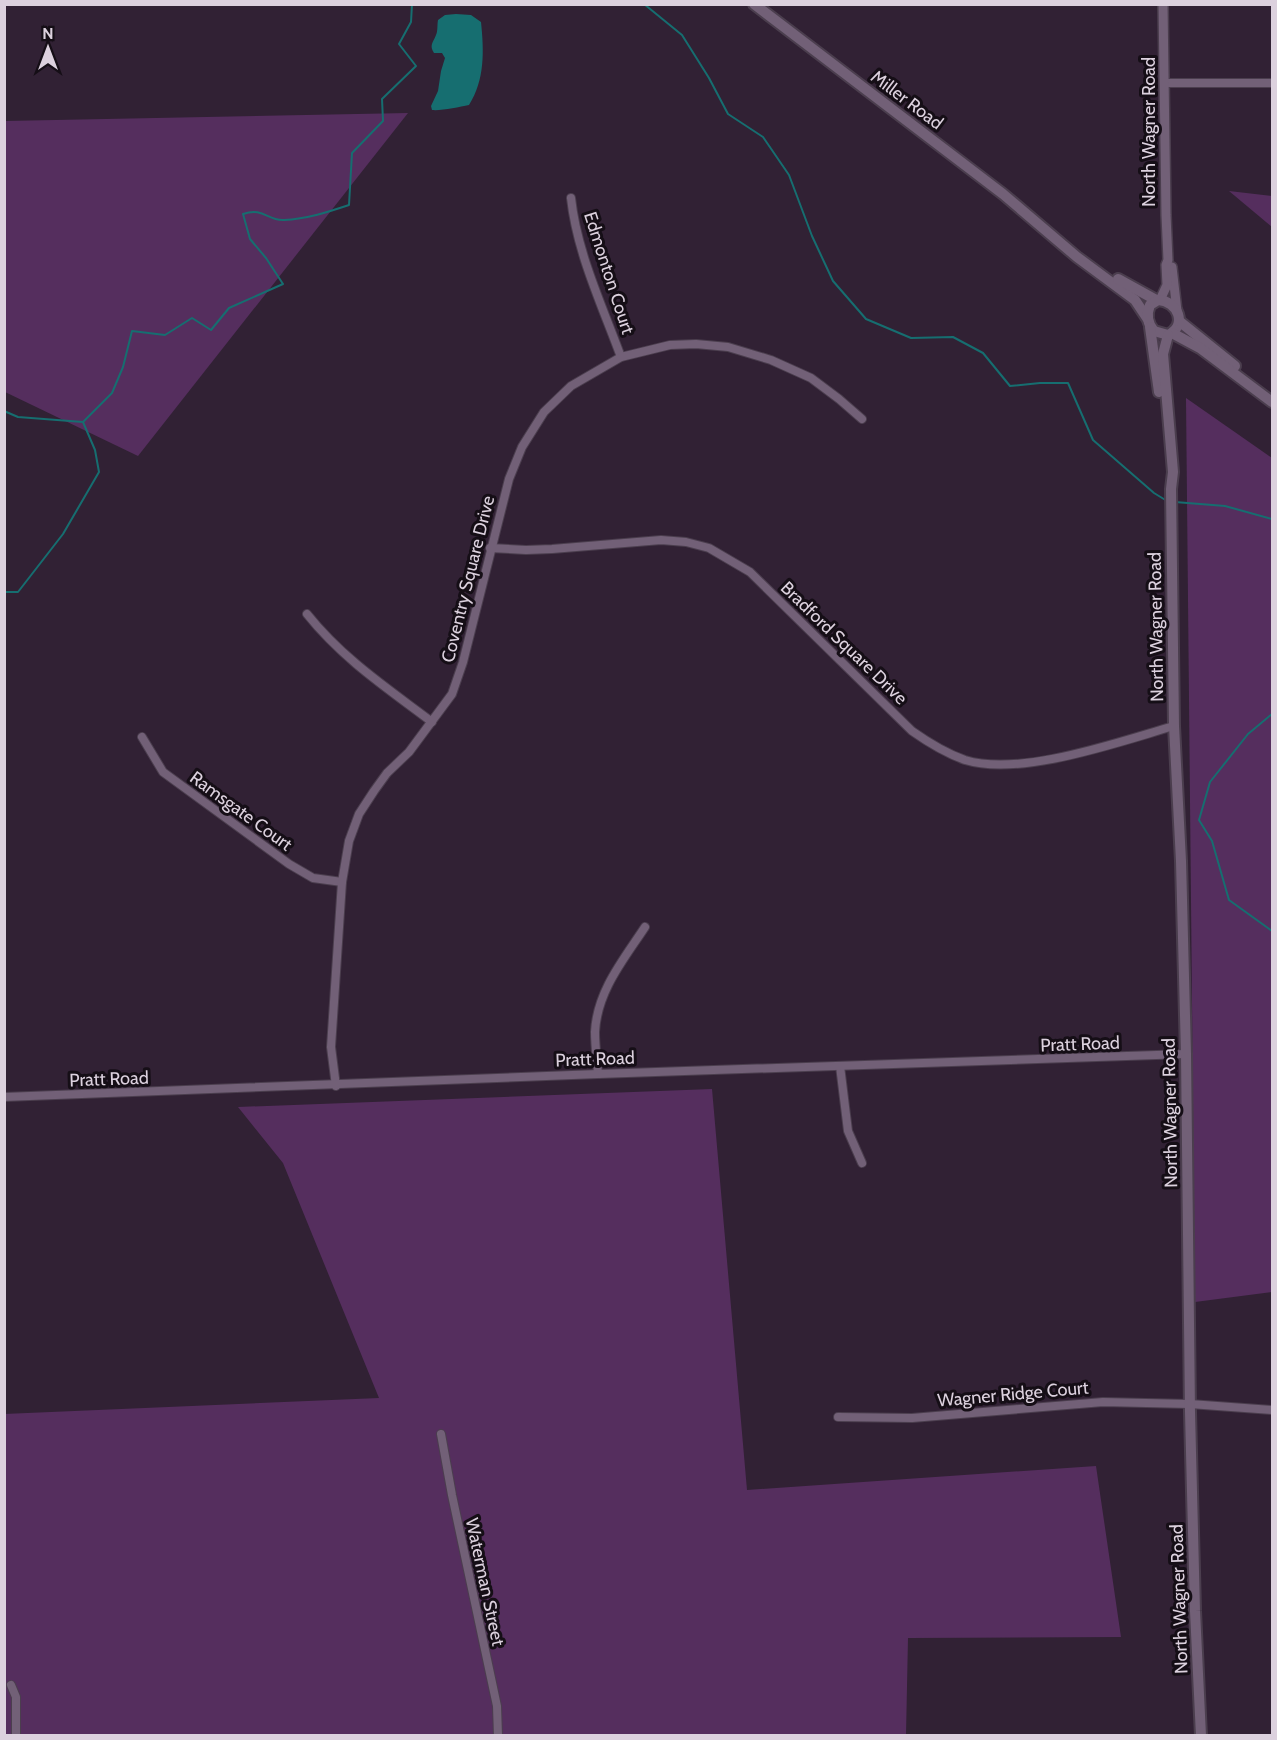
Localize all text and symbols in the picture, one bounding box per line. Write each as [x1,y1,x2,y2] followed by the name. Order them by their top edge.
[18,18,78,78] north arrow
[42,24,54,43] text: N
[1138,57,1160,207] street label: North Wagner Road
[867,66,947,134] street label: Miller Road
[579,209,639,337] street label: Edmonton Court
[437,493,499,665] street label: Coventry Square Drive
[1144,552,1168,702] street label: North Wagner Road
[776,577,912,709] street label: Bradford Square Drive
[185,766,297,856] street label: Ramsgate Court
[1040,1032,1120,1056] street label: Pratt Road
[1158,1038,1182,1188] street label: North Wagner Road
[555,1047,635,1071] street label: Pratt Road
[69,1067,149,1091] street label: Pratt Road
[937,1376,1089,1412] street label: Wagner Ridge Court
[461,1516,509,1648] street label: Waterman Street
[1165,1524,1193,1674] street label: North Wagner Road

